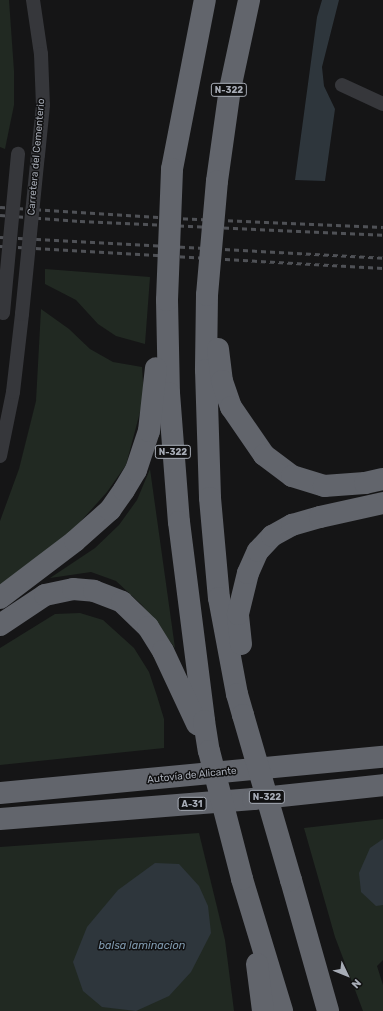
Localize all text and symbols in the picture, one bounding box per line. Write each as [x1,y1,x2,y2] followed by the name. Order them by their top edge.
[210,83,248,97] road number: N-322
[26,98,48,216] street label: Carretera del Cementerio
[154,445,192,459] road number: N-322
[147,765,237,787] street label: Autovía de Alicante
[248,790,286,804] road number: N-322
[177,797,207,811] road number: A-31
[99,939,185,953] water label: balsa laminacion
[327,955,367,995] north arrow
[349,976,364,991] text: N

